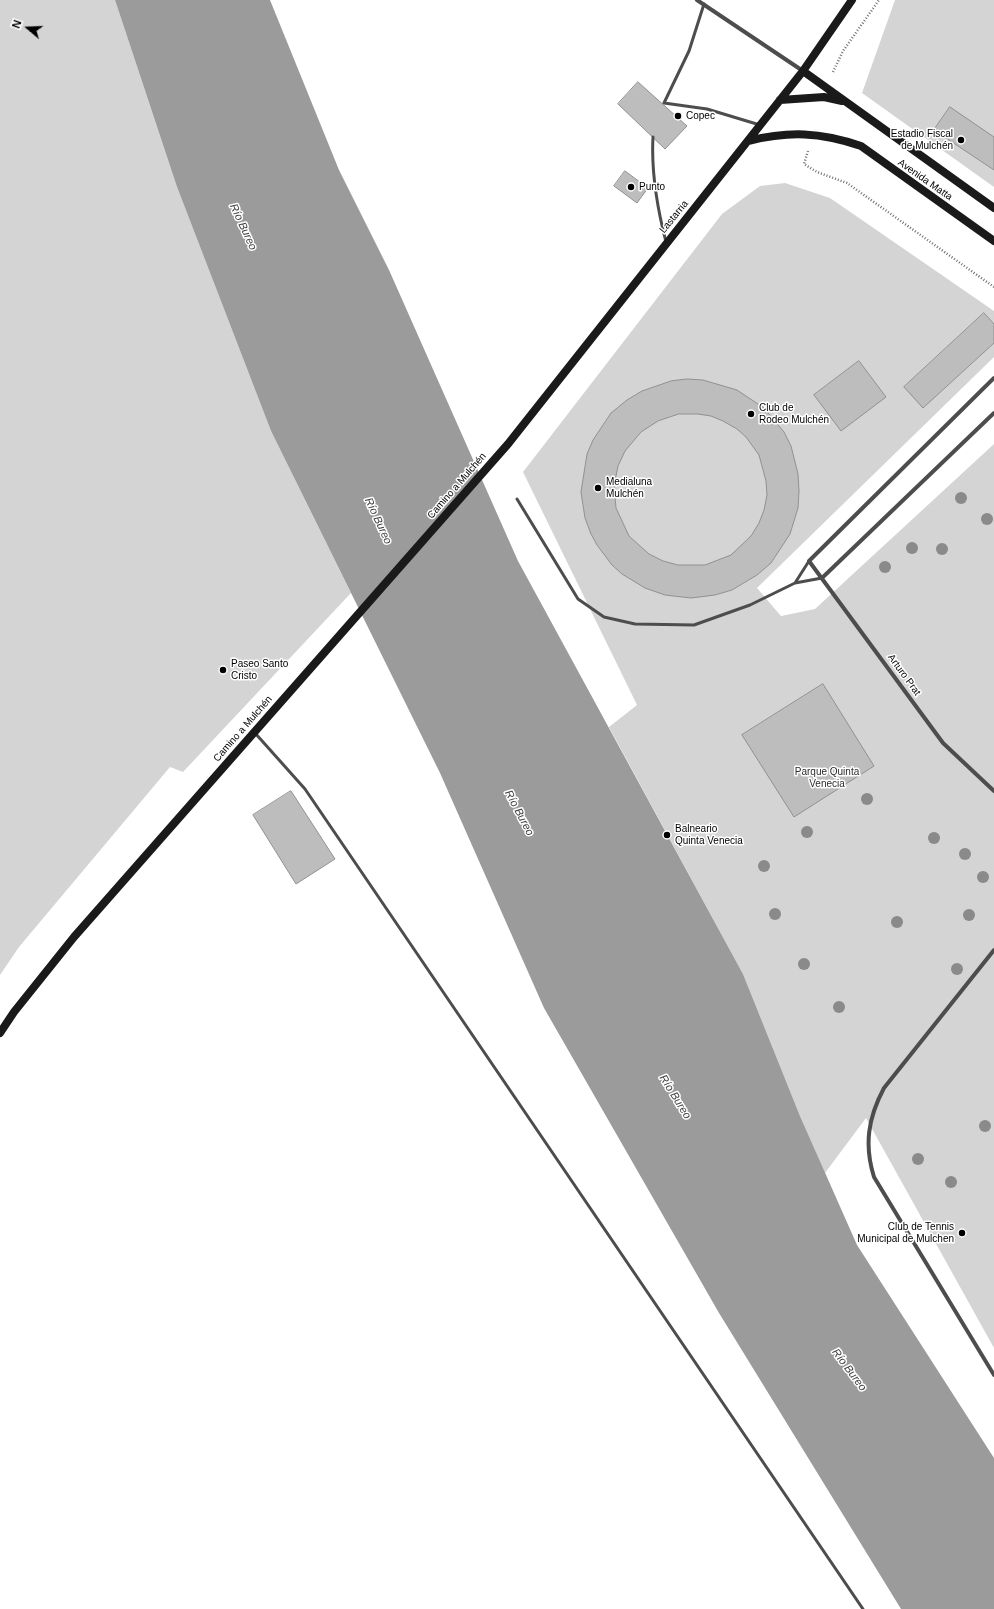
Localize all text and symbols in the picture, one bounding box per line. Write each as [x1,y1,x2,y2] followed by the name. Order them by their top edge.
[8,8,48,48] north arrow
[10,18,24,30] text: N
[686,110,715,122] place label: Copec
[673,111,683,121] marker: Copec
[891,128,953,152] place label: Estadio Fiscal de Mulchén
[956,135,966,145] marker: Estadio Fiscal de Mulchén
[895,157,955,203] street label: Avenida Matta
[639,181,665,193] place label: Punto
[626,182,636,192] marker: Punto
[657,198,691,236] street label: Lastarria
[227,202,259,252] water label: Río Bureo
[759,402,829,426] place label: Club de Rodeo Mulchén
[746,409,756,419] marker: Club de Rodeo Mulchén
[425,451,489,521] street label: Camino a Mulchén
[606,476,652,500] place label: Medialuna Mulchén
[593,483,603,493] marker: Medialuna Mulchén
[362,496,394,546] water label: Río Bureo
[885,652,923,698] street label: Arturo Prat
[231,658,288,682] place label: Paseo Santo Cristo
[218,665,228,675] marker: Paseo Santo Cristo
[211,694,275,764] street label: Camino a Mulchén
[795,766,859,790] park label: Parque Quinta Venecia
[502,788,536,838] water label: Río Bureo
[675,823,743,846] place label: Balneario Quinta Venecia
[662,830,672,840] marker: Balneario Quinta Venecia
[656,1073,694,1121] water label: Río Bureo
[857,1221,954,1244] place label: Club de Tennis Municipal de Mulchen
[957,1228,967,1238] marker: Club de Tennis Municipal de Mulchen
[829,1346,869,1394] water label: Río Bureo

